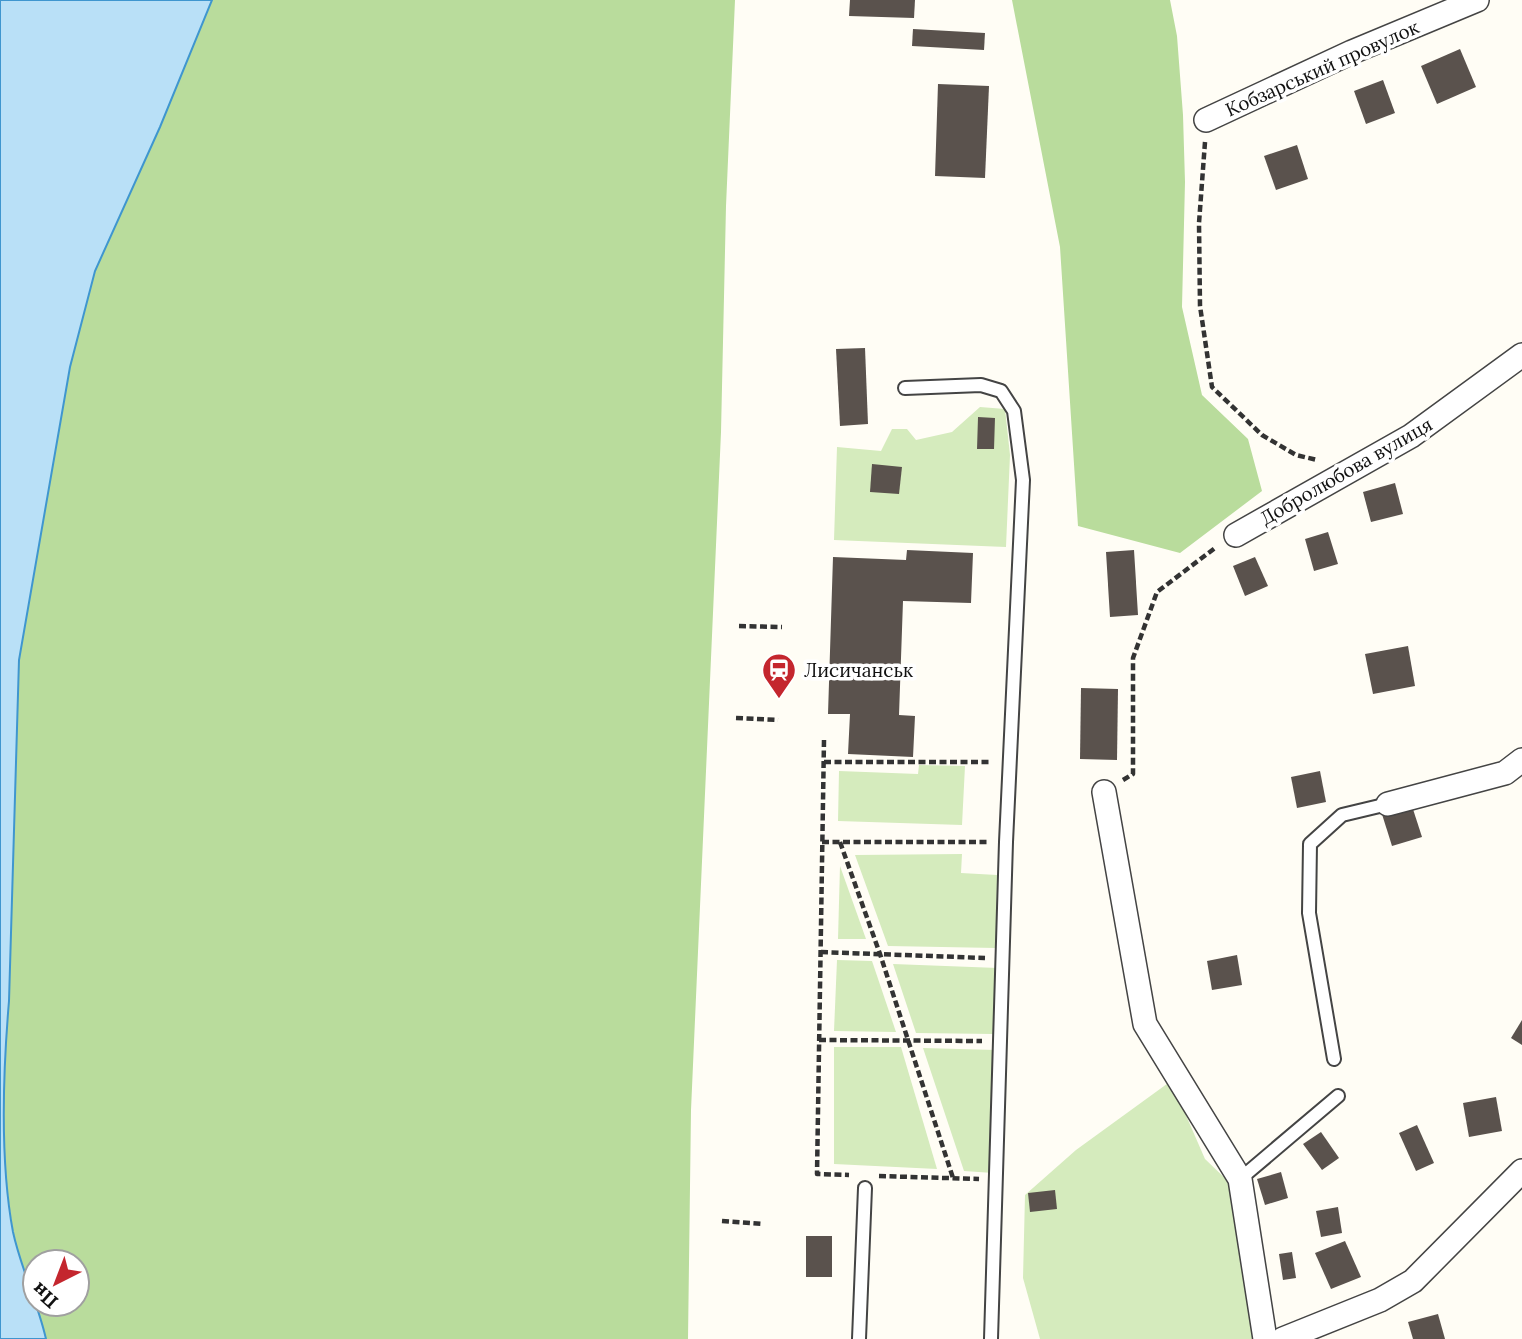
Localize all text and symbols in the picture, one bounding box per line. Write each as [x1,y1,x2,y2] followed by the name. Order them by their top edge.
[1221,14,1423,122] street label: Кобзарський провулок
[1256,412,1436,530] street label: Добролюбова вулиця
[760,651,798,700] station icon: Лисичанськ
[804,658,914,682] place label: Лисичанськ
[21,1248,91,1318] north arrow
[26,1278,63,1314] text: Пн

